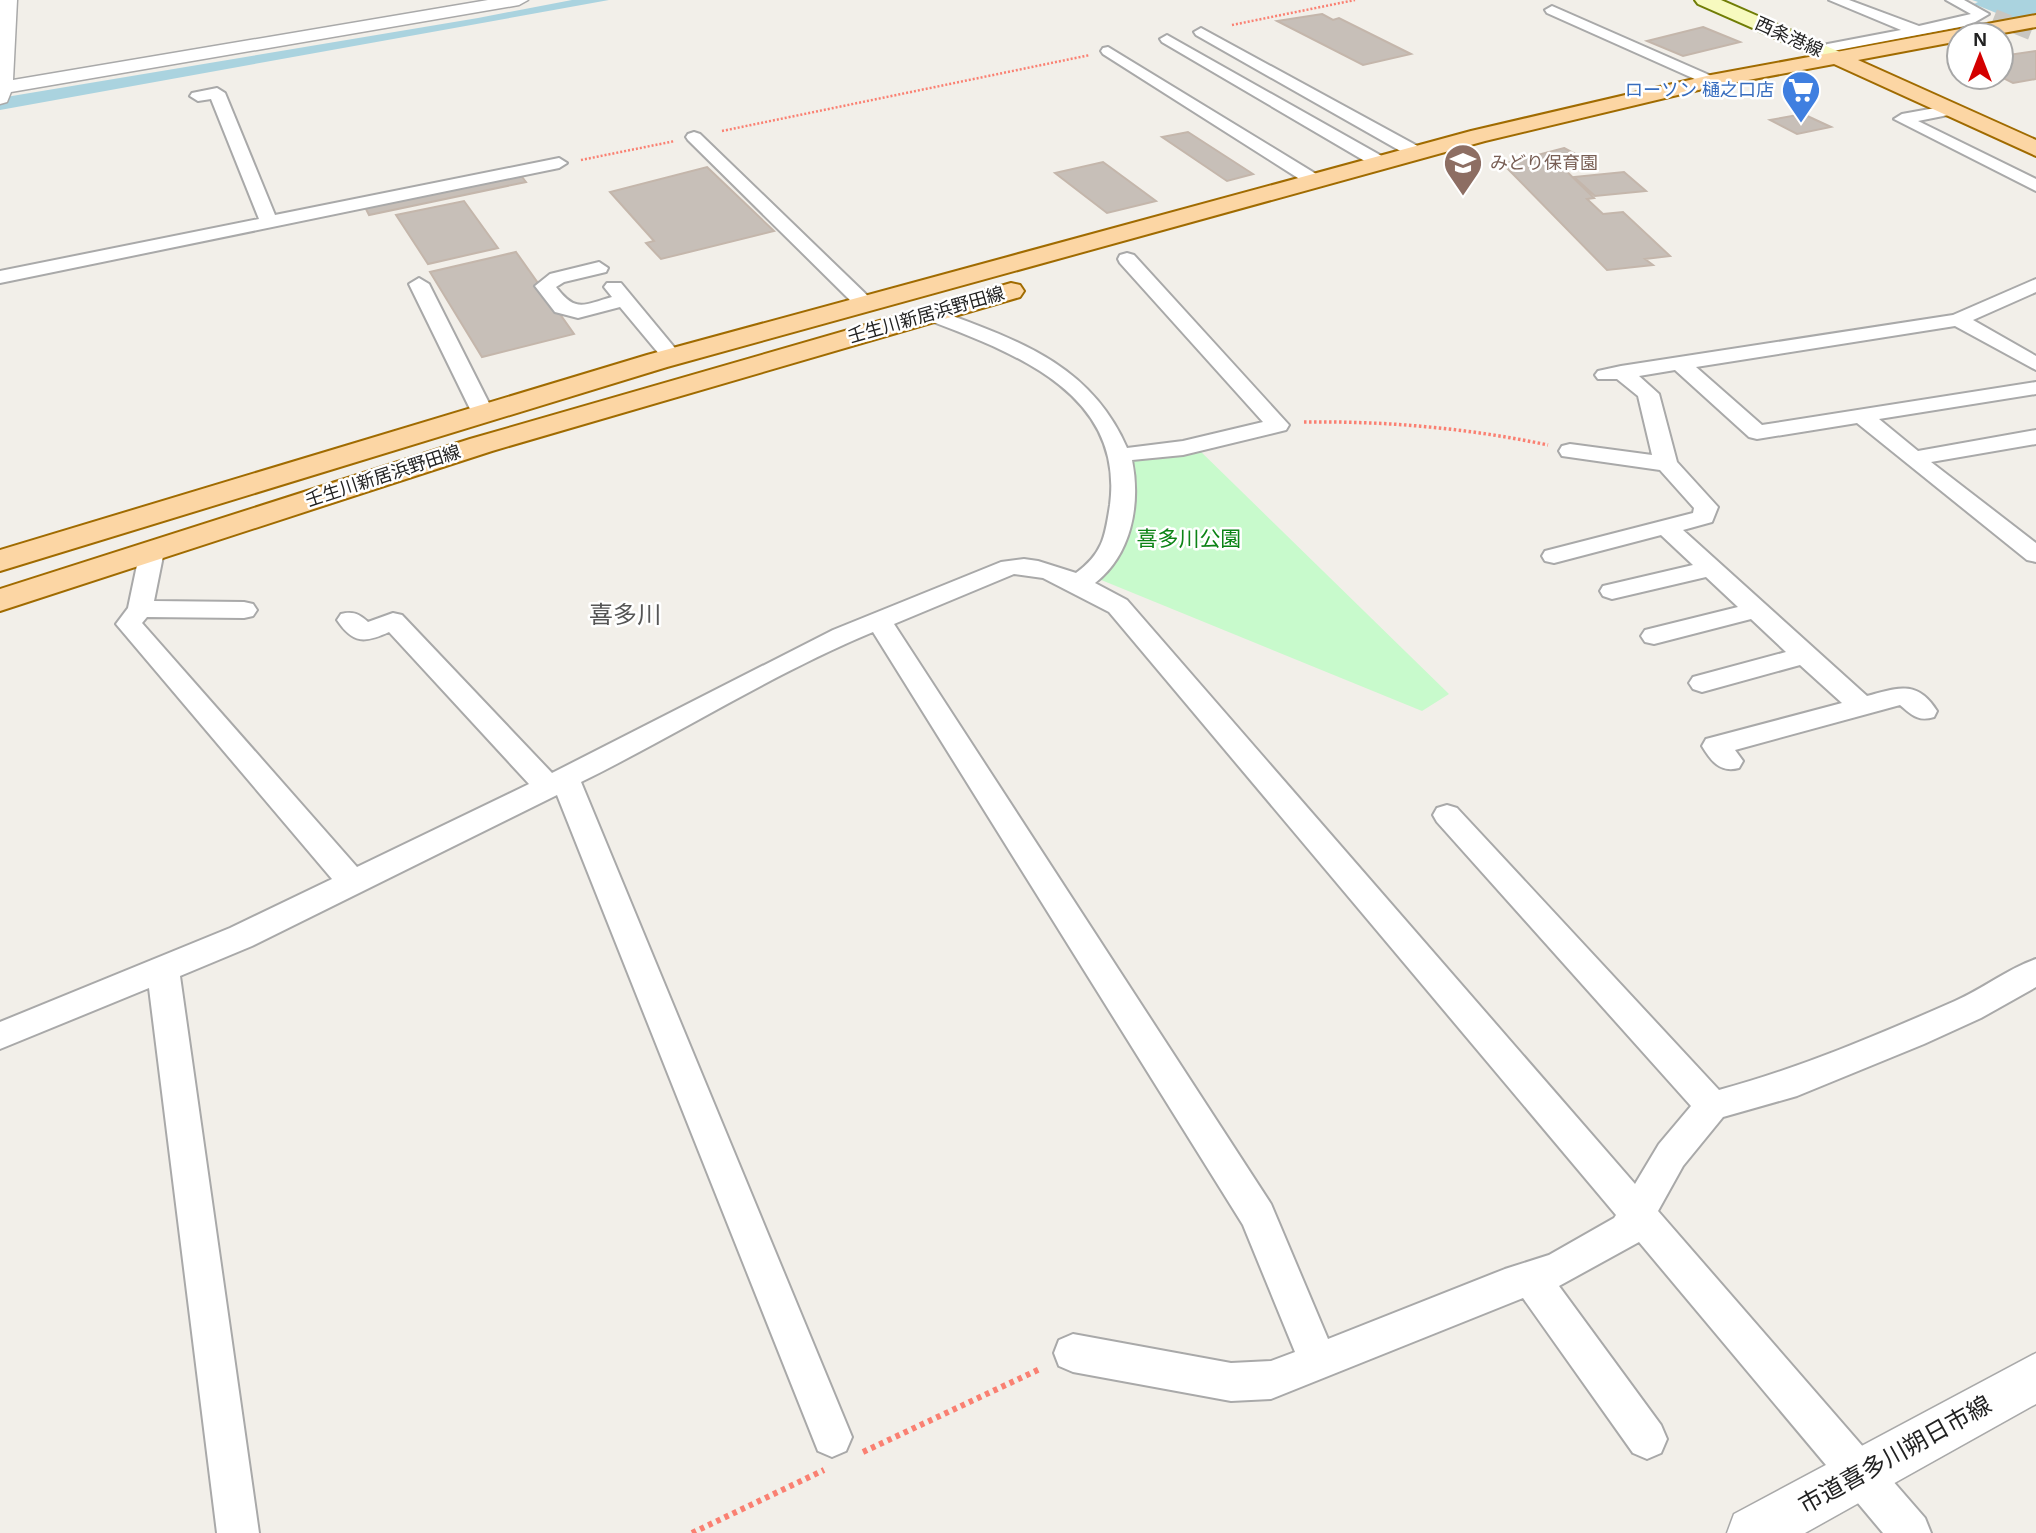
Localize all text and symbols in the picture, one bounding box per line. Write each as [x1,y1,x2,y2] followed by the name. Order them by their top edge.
[1752,13,1826,61] street label: 西条港線
[1945,21,2015,91] north arrow
[1973,29,1987,50] text: N
[1780,69,1822,124] supermarket icon: ローソン 樋之口店
[1625,80,1774,100] place label: ローソン 樋之口店
[1442,142,1484,197] school or university icon: みどり保育園
[1490,153,1598,173] place label: みどり保育園
[845,283,1007,347] street label: 壬生川新居浜野田線
[303,441,463,511] street label: 壬生川新居浜野田線
[1137,527,1242,550] park label: 喜多川公園
[589,601,661,628] district label: 喜多川
[1794,1390,1996,1519] street label: 市道喜多川朔日市線

